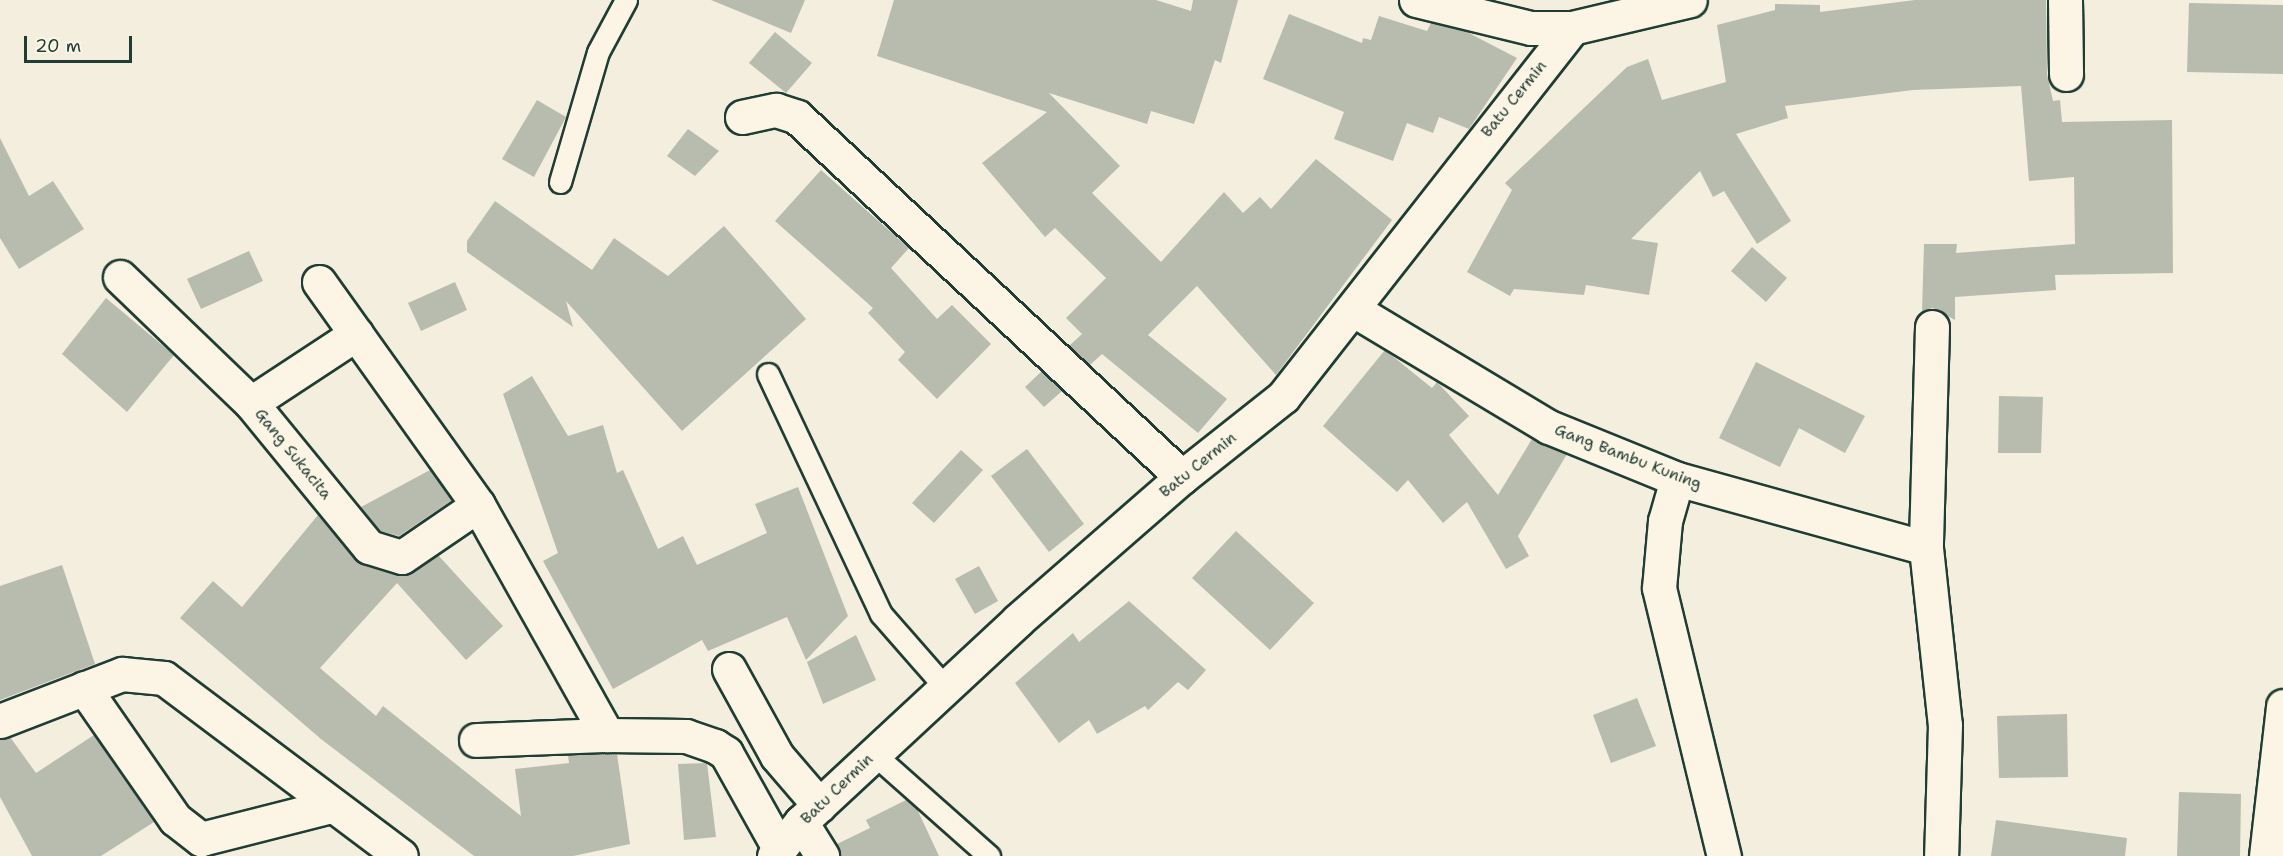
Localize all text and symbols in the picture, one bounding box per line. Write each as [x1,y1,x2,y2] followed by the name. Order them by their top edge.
[27,24,135,62] scale bar
[35,34,81,58] text: 20 m
[1477,57,1551,141] street label: Batu Cermin
[250,405,336,503] street label: Gang Sukacita
[1552,420,1704,494] street label: Gang Bambu Kuning
[1156,428,1240,502] street label: Batu Cermin
[797,750,877,828] street label: Batu Cermin

